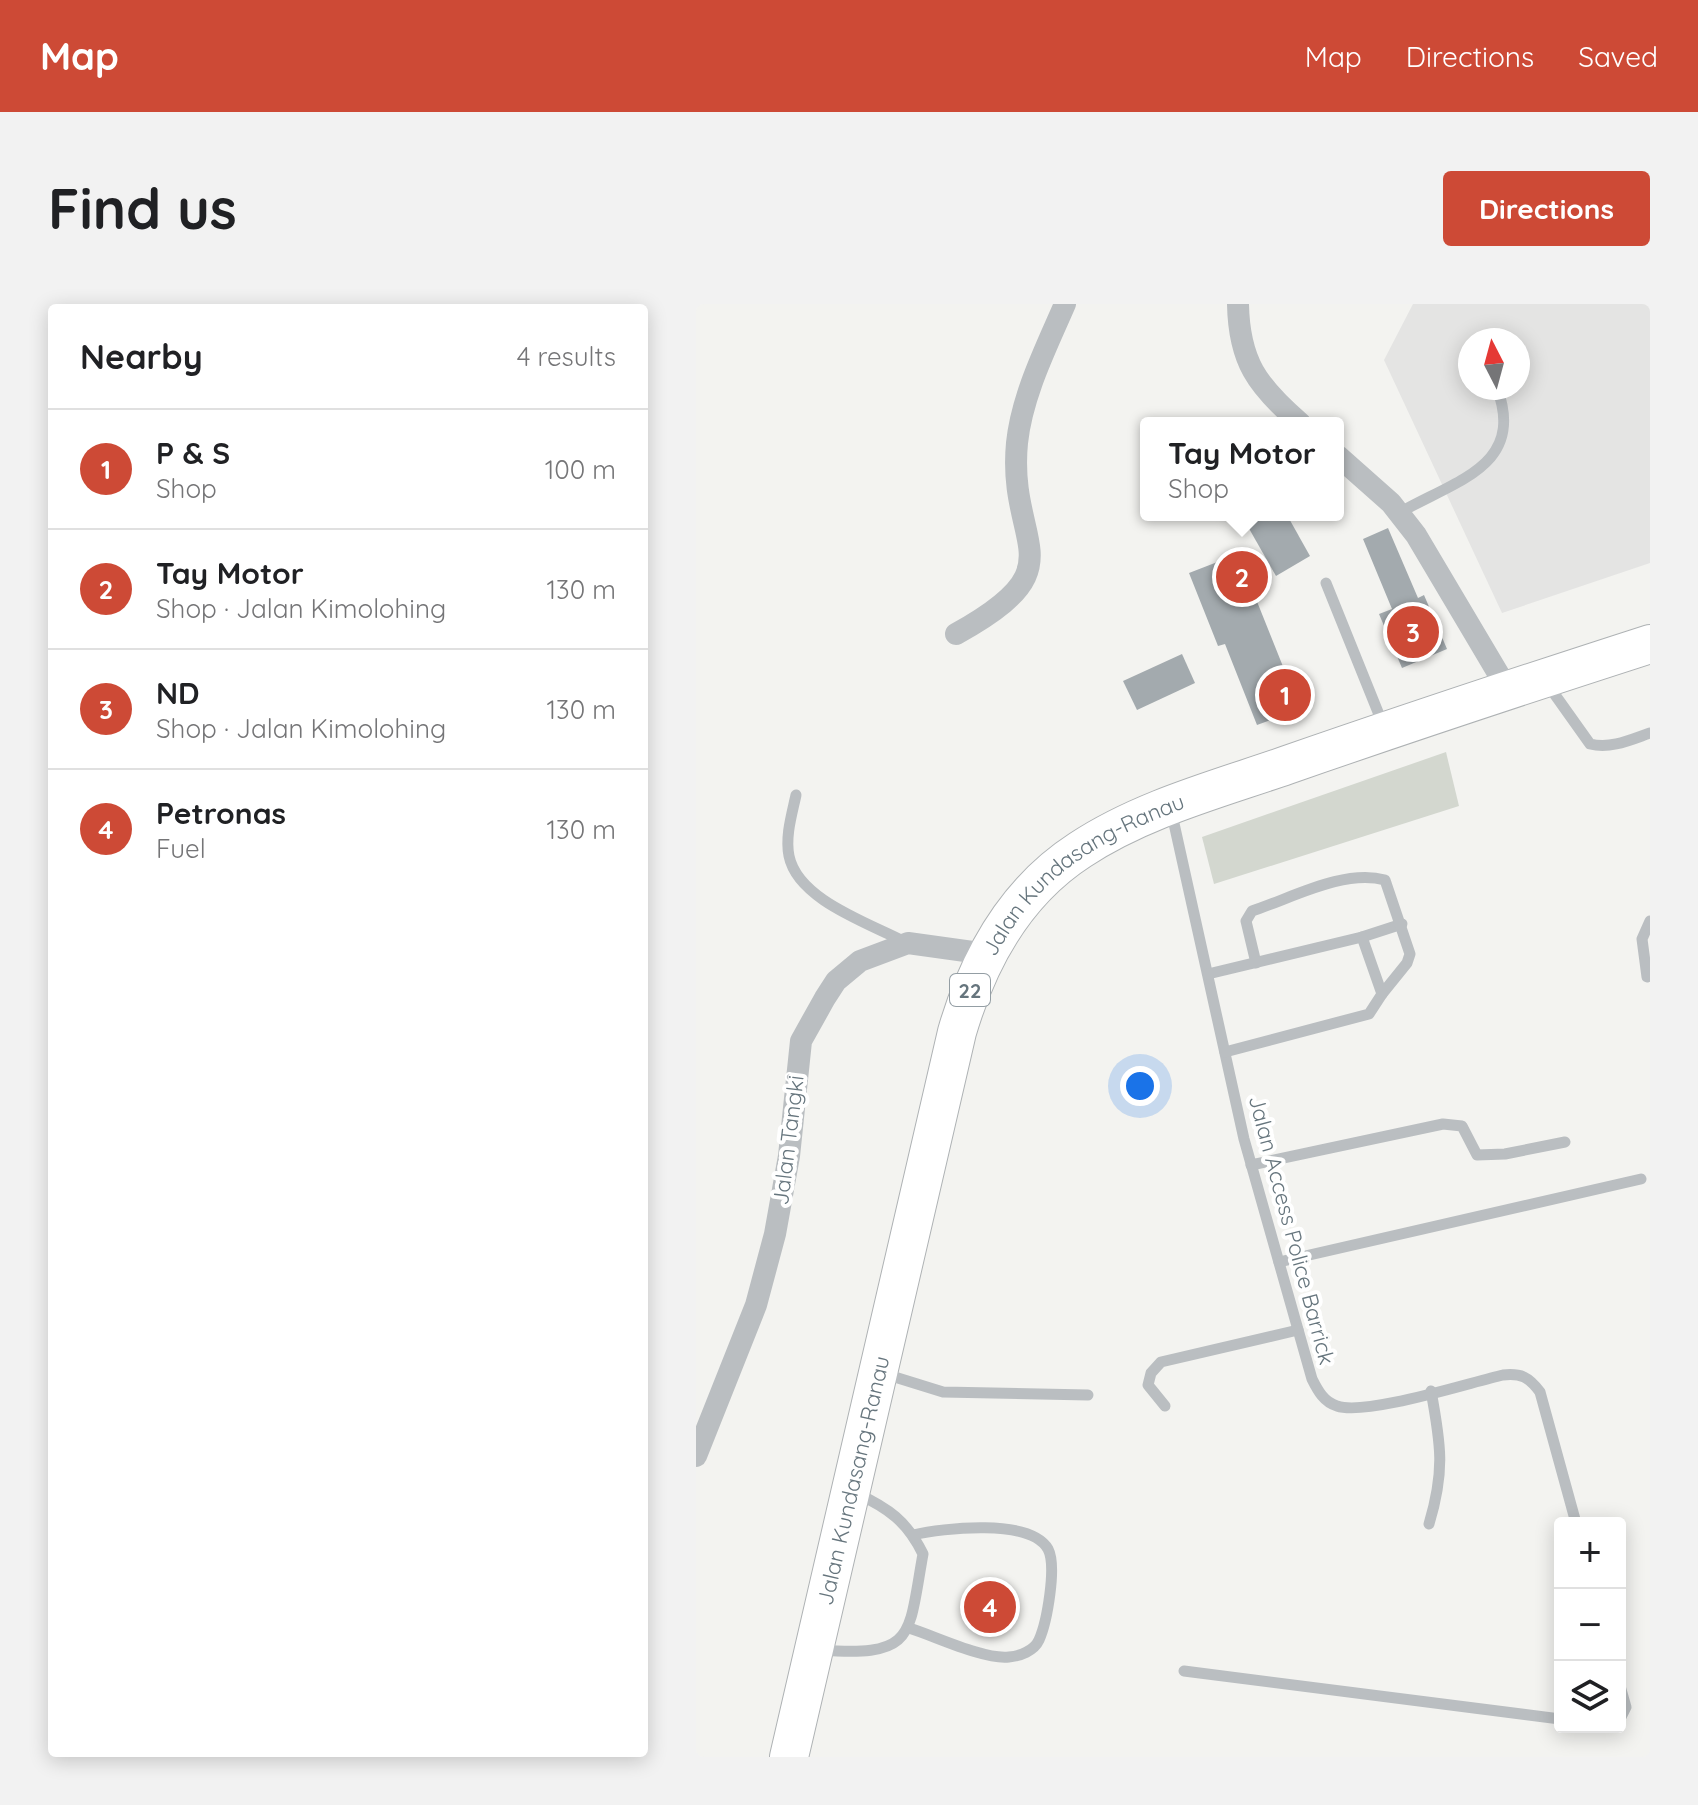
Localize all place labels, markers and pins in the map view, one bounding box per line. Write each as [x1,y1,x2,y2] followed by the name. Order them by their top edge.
[1216,547,1268,607] pin: 2
[1387,602,1439,662] pin: 3
[1259,665,1311,725] pin: 1
[964,1577,1016,1637] pin: 4

